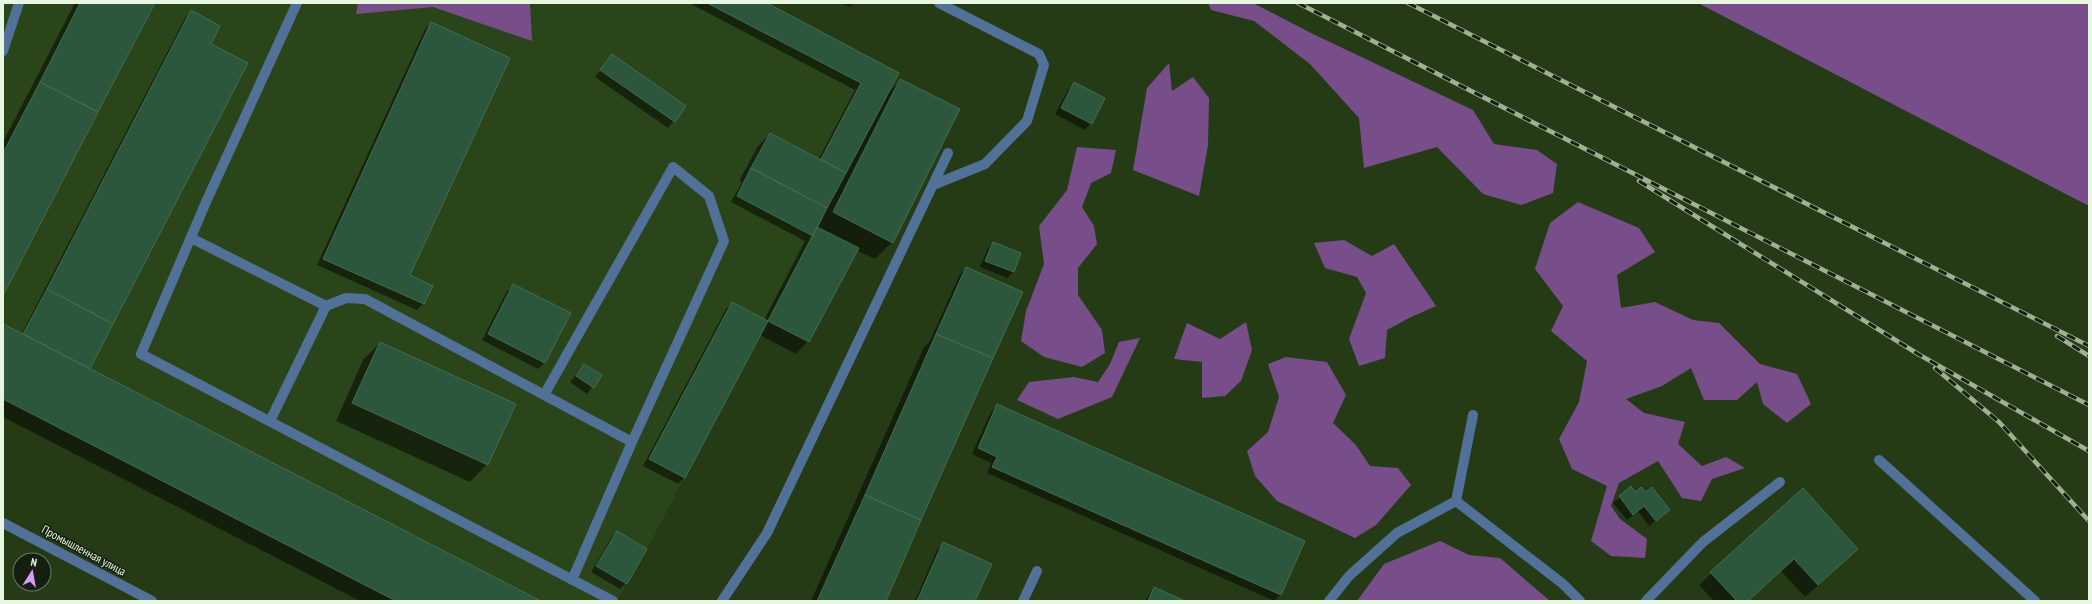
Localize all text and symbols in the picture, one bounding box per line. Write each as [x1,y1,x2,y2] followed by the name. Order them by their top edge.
[39,521,129,579] street label: Промышленная улица
[12,552,52,592] north arrow
[30,555,38,570] text: N

